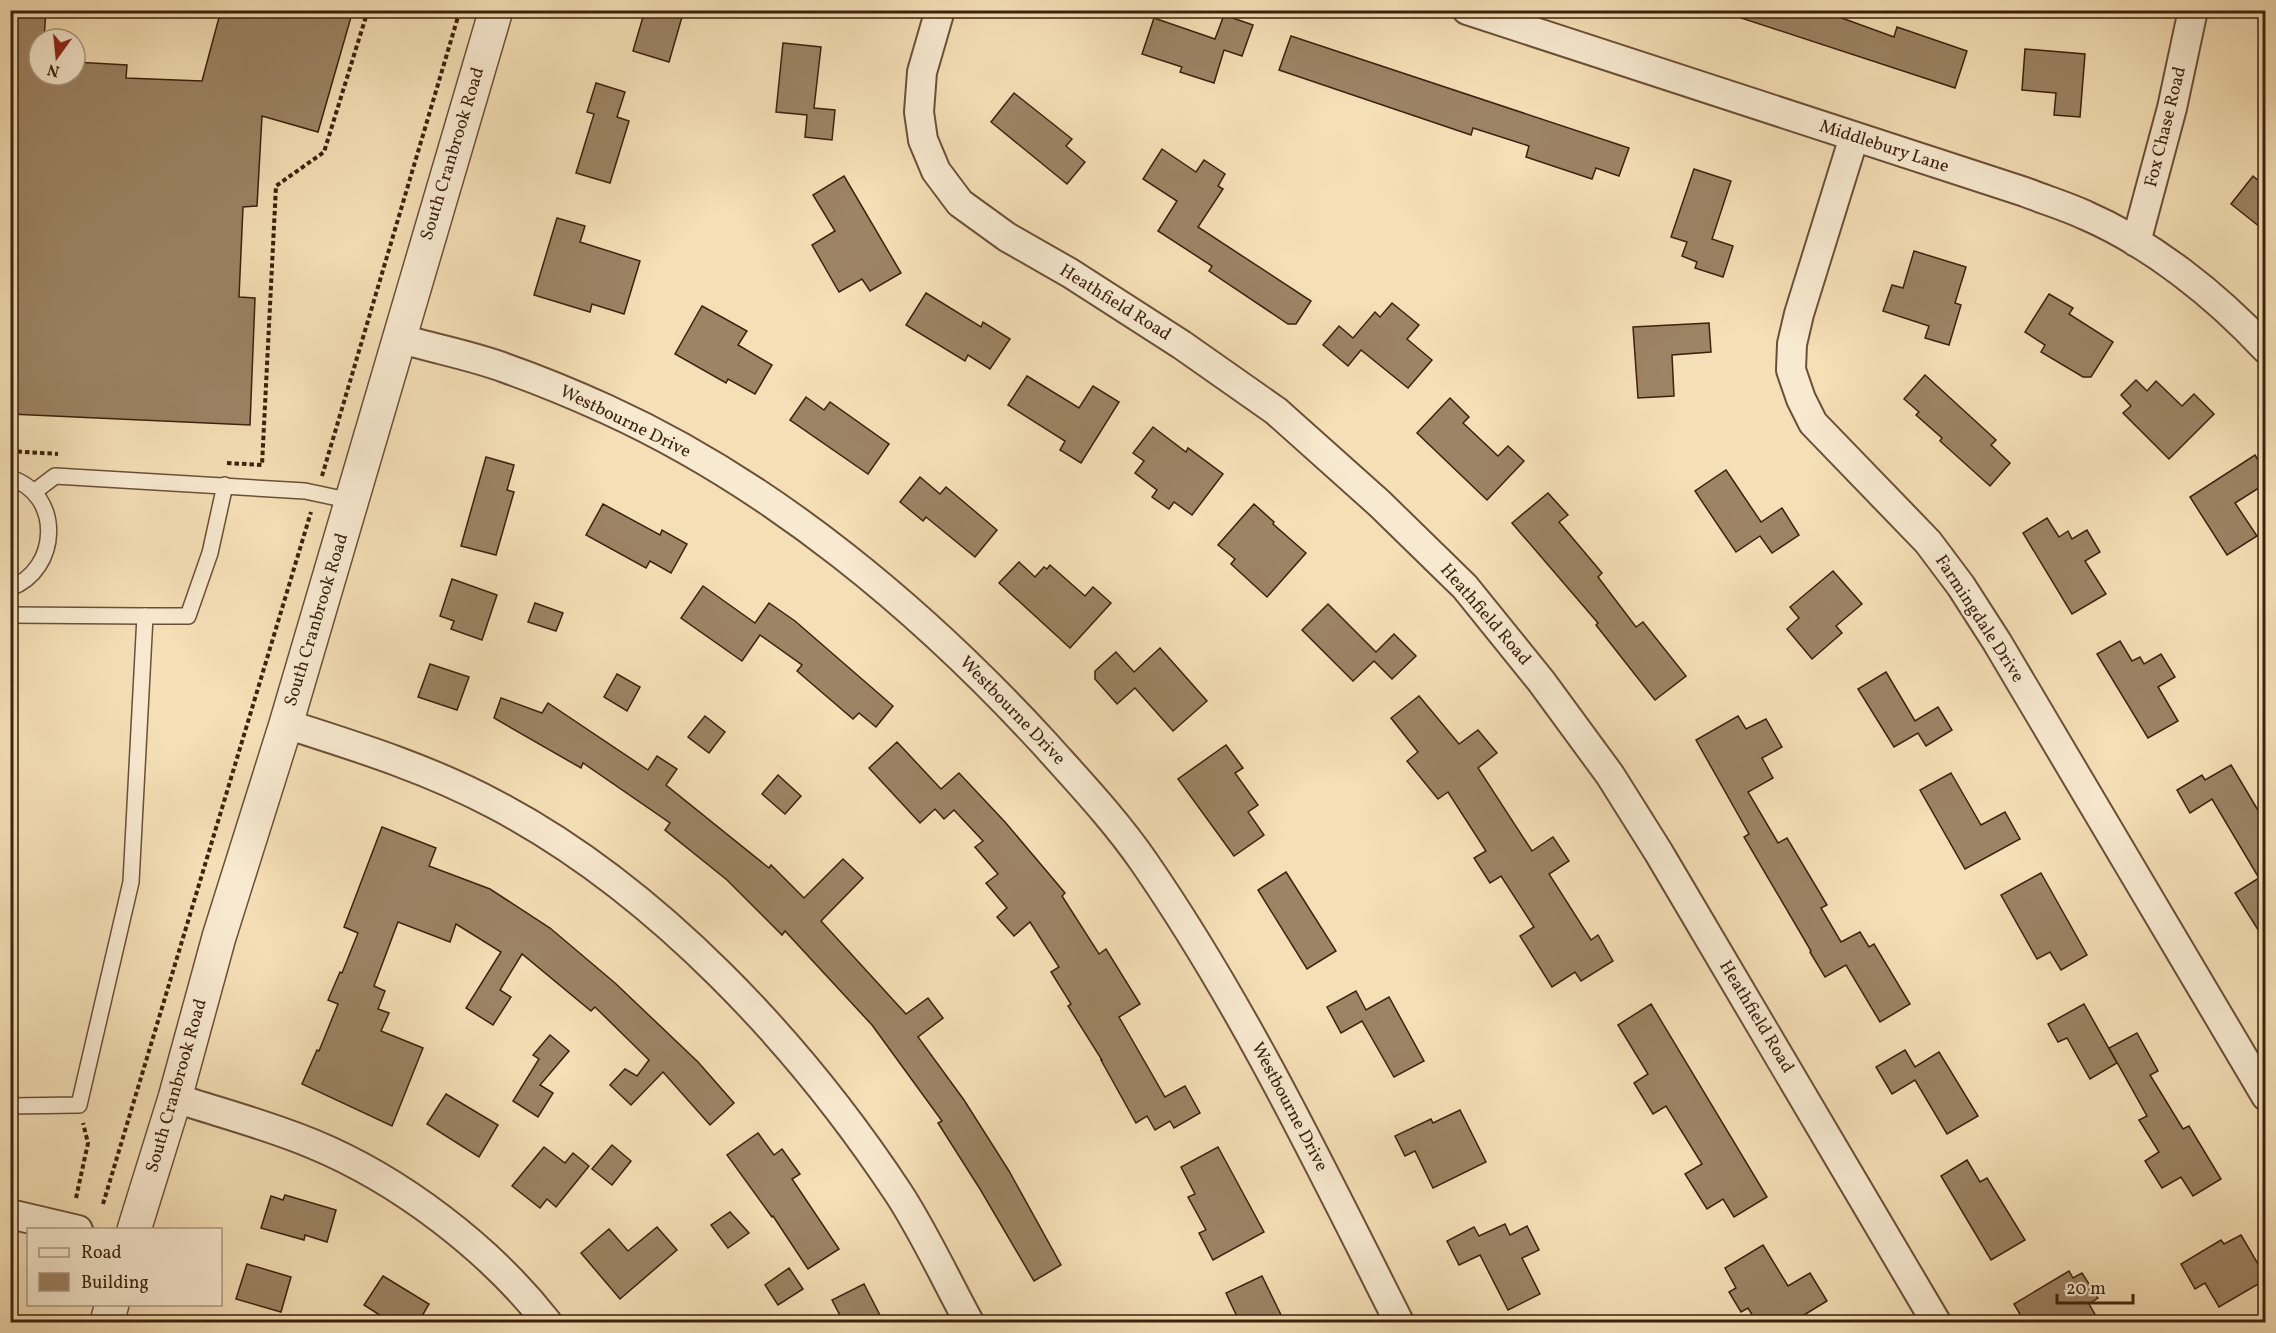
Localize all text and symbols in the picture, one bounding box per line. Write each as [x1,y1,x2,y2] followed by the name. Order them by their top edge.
[27,27,87,87] north arrow
[45,57,62,82] text: N
[415,64,491,244] street label: South Cranbrook Road
[2139,64,2193,190] street label: Fox Chase Road
[1816,114,1952,180] street label: Middlebury Lane
[1054,259,1176,347] street label: Heathfield Road
[555,379,695,465] street label: Westbourne Drive
[279,530,355,710] street label: South Cranbrook Road
[1928,550,2030,688] street label: Farmingdale Drive
[1434,559,1536,671] street label: Heathfield Road
[953,651,1071,771] street label: Westbourne Drive
[1712,956,1800,1078] street label: Heathfield Road
[140,996,214,1176] street label: South Cranbrook Road
[1244,1038,1334,1176] street label: Westbourne Drive
[27,1228,222,1306] legend
[81,1241,122,1266] text: Road
[2057,1267,2134,1305] scale bar
[81,1271,149,1296] text: Building
[2066,1277,2106,1302] text: 20 m

